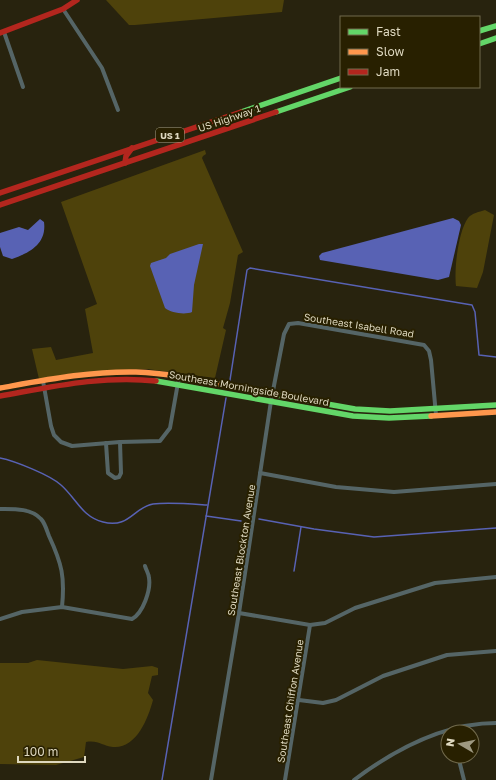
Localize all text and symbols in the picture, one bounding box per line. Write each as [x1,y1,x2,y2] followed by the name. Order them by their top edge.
[340,16,480,88] legend
[376,24,401,39] text: Fast
[376,44,404,59] text: Slow
[376,64,400,79] text: Jam
[196,102,262,134] street label: US Highway 1
[156,128,184,142] road number: US 1
[303,310,415,340] street label: Southeast Isabell Road
[168,368,330,408] street label: Southeast Morningside Boulevard
[225,483,257,617] street label: Southeast Blockton Avenue
[274,638,306,764] street label: Southeast Chiffon Avenue
[440,724,480,764] north arrow
[443,737,457,748] text: N
[18,738,85,764] scale bar
[24,744,58,759] text: 100 m

